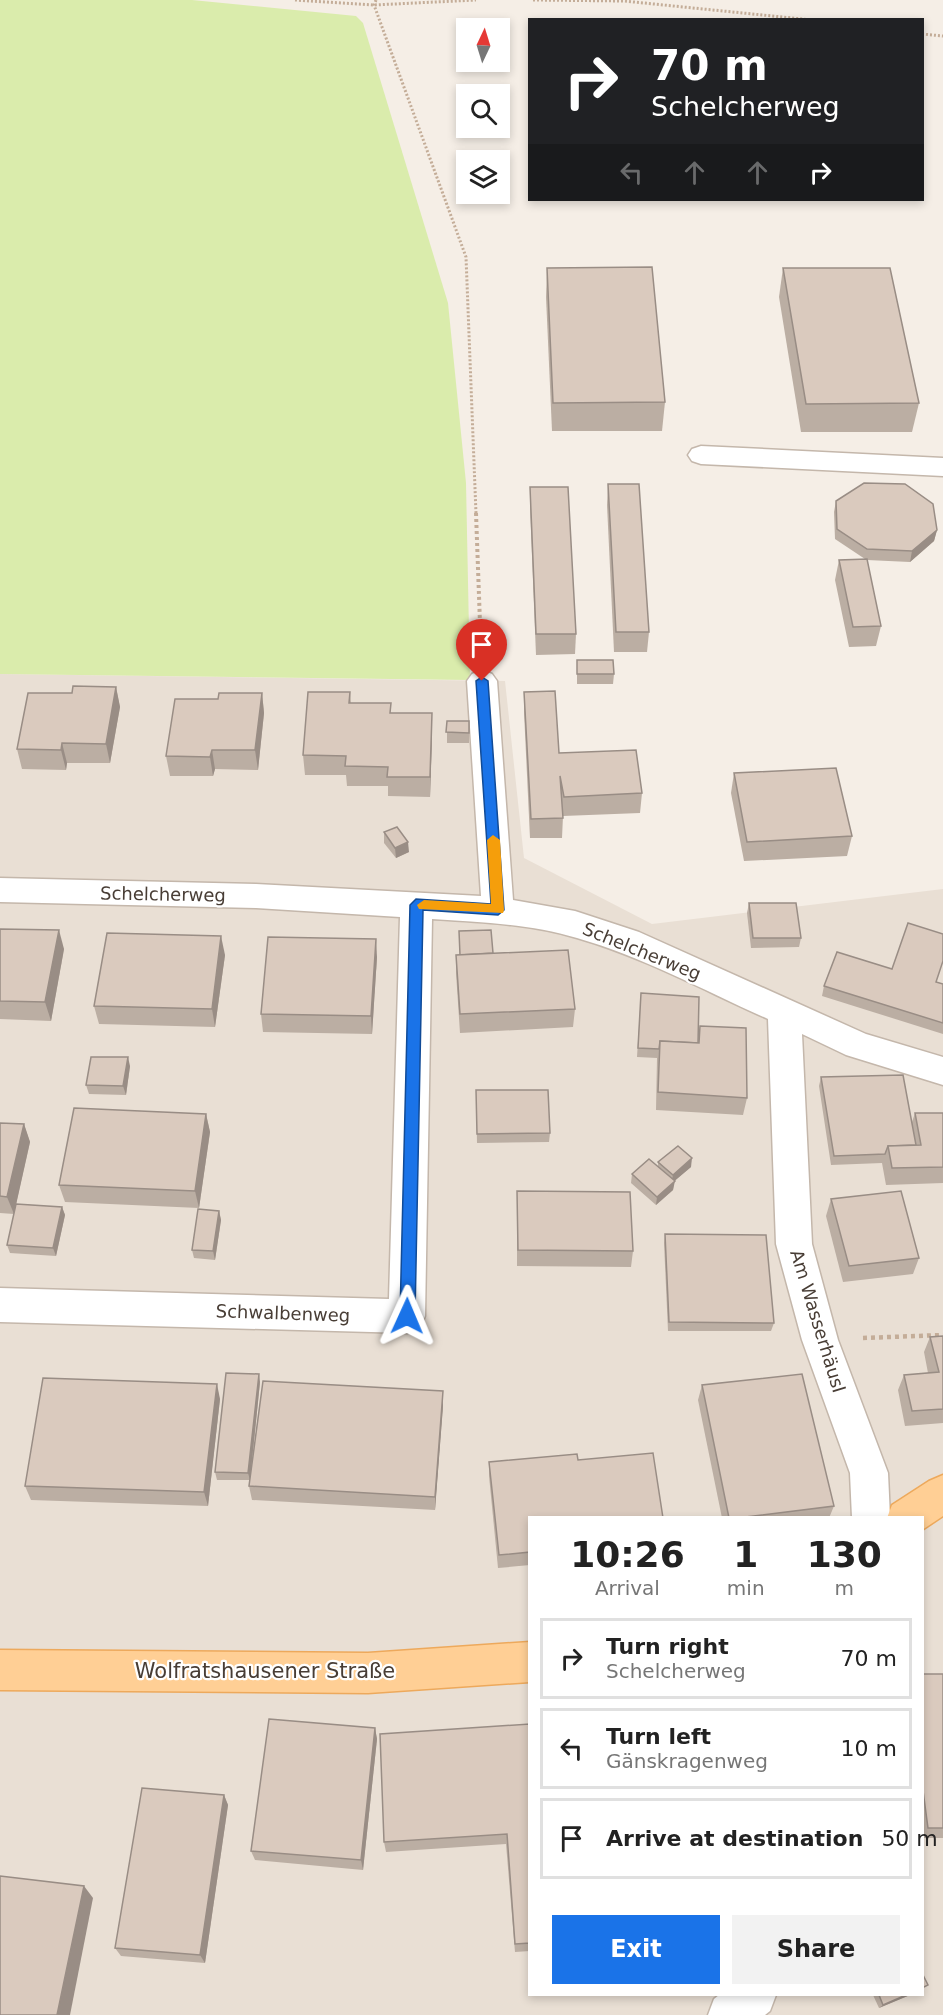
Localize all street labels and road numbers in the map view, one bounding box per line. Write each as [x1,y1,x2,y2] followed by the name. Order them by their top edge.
[100,882,226,906] street label: Schelcherweg
[580,918,704,984] street label: Schelcherweg
[786,1247,850,1395] street label: Am Wasserhäusl
[215,1300,351,1326] street label: Schwalbenweg
[135,1659,395,1683] street label: Wolfratshausener Straße

